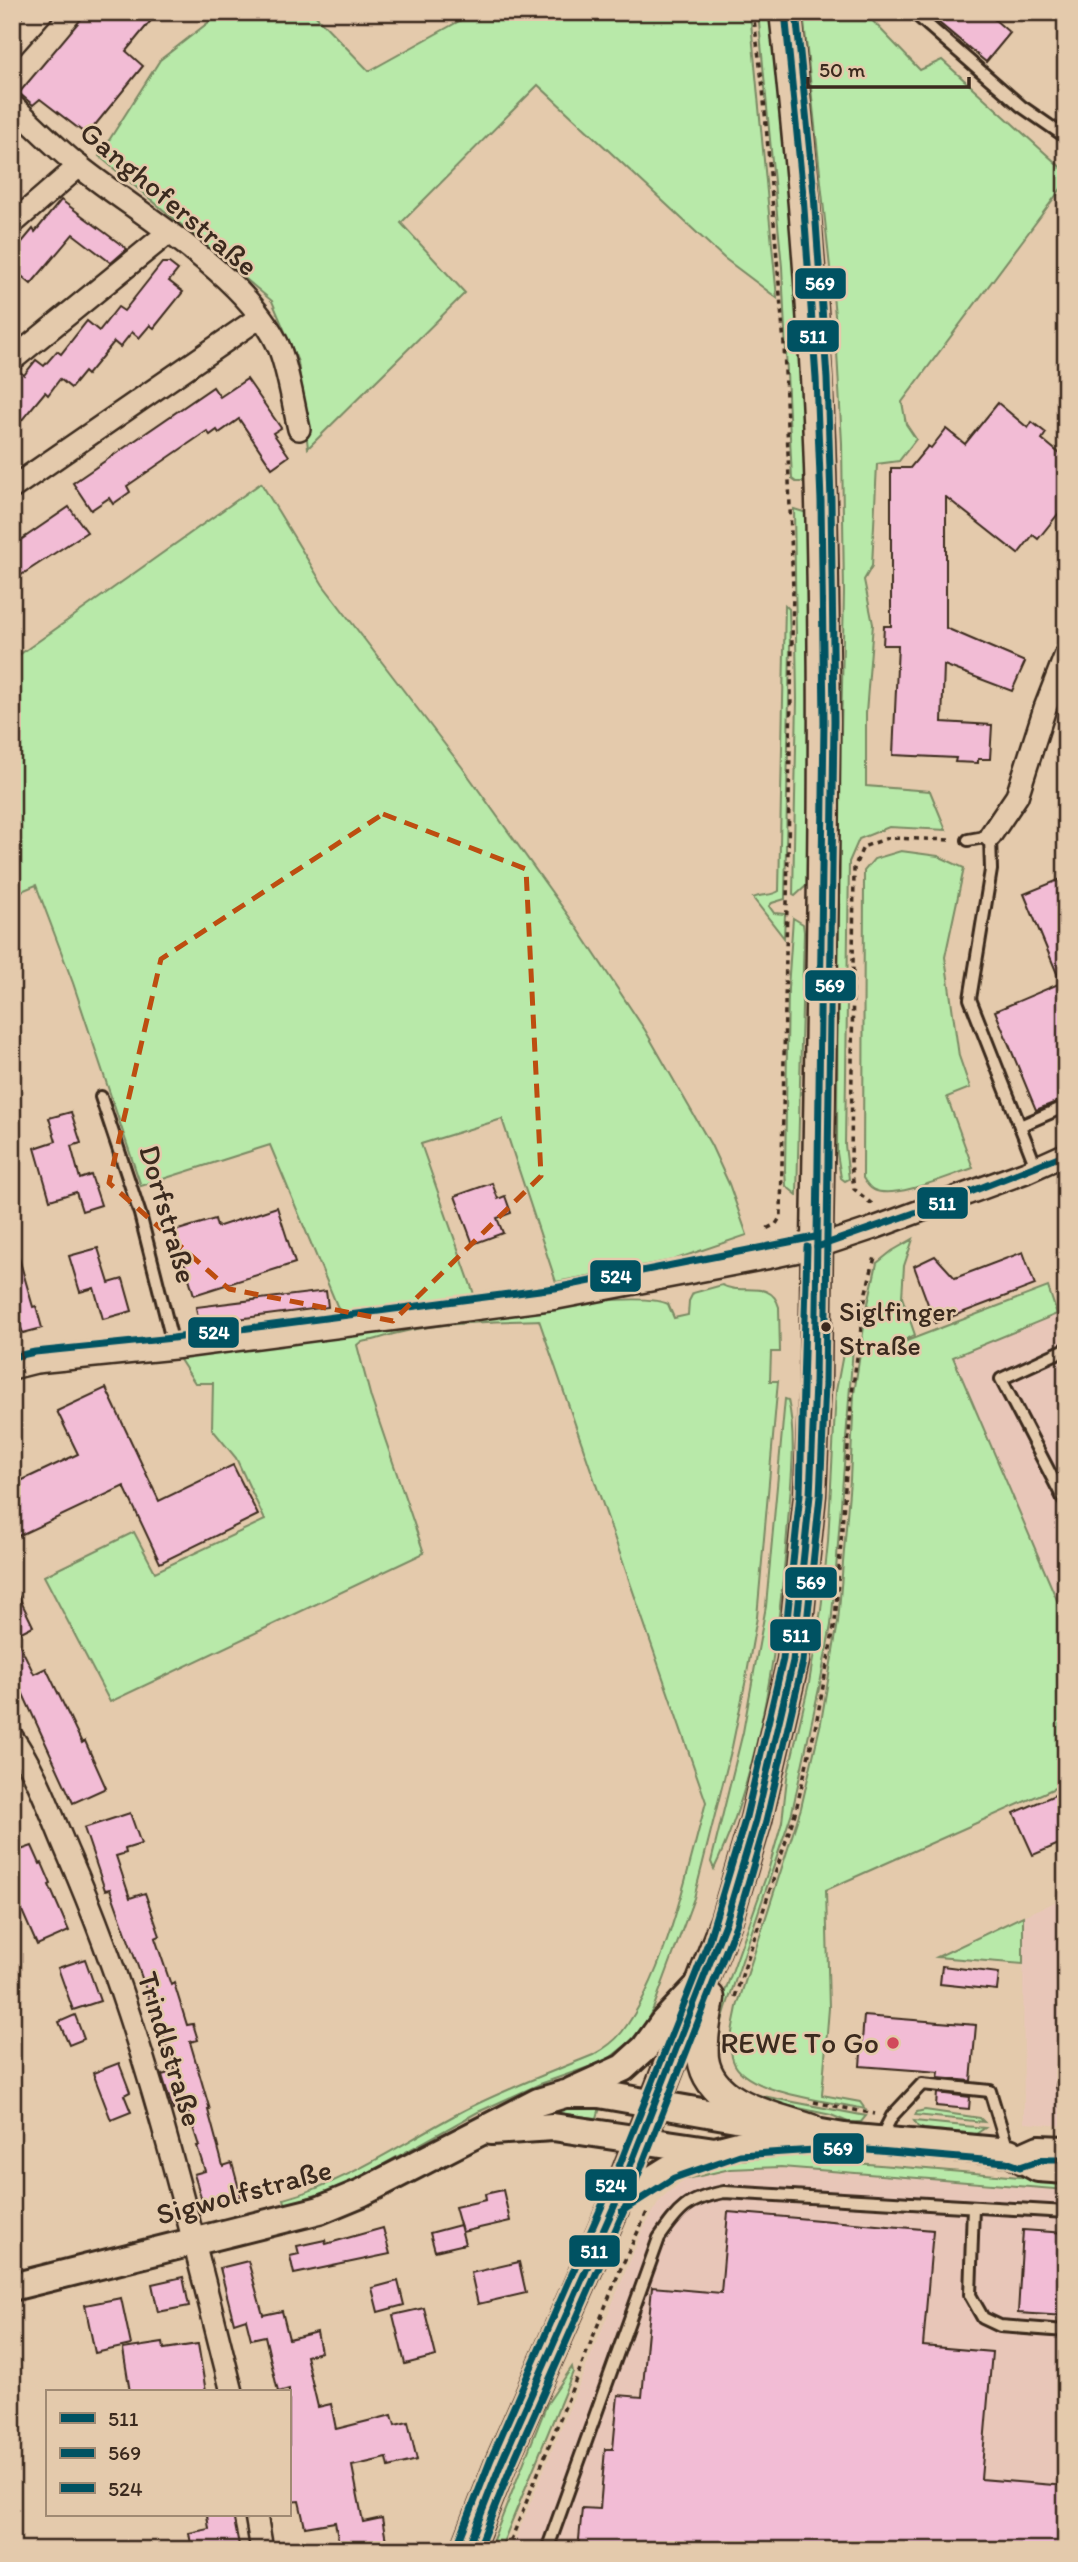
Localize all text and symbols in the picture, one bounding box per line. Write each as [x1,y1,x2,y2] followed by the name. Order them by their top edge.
[808,46,970,90] scale bar
[819,57,866,82] text: 50 m
[73,113,266,284] street label: Ganghoferstraße
[794,267,847,300] line badge: 569
[805,272,835,295] text: 569
[786,319,840,353] line badge: 511
[799,325,827,348] text: 511
[804,969,857,1002] line badge: 569
[815,974,845,997] text: 569
[131,1140,206,1287] street label: Dorfstraße
[916,1186,969,1220] line badge: 511
[928,1192,956,1215] text: 511
[589,1259,642,1293] line badge: 524
[600,1265,632,1288] text: 524
[839,1294,957,1362] place label: Siglfinger Straße
[187,1316,240,1349] line badge: 524
[819,1320,833,1334] marker: Siglfinger Straße
[198,1321,230,1344] text: 524
[784,1566,838,1599] line badge: 569
[796,1571,826,1594] text: 569
[769,1618,822,1652] line badge: 511
[782,1624,810,1647] text: 511
[129,1967,212,2131] street label: Trindlstraße
[720,2024,879,2061] place label: REWE To Go
[885,2035,901,2051] marker: REWE To Go
[812,2132,865,2165] line badge: 569
[823,2137,853,2160] text: 569
[152,2150,336,2233] street label: Sigwolfstraße
[584,2168,638,2202] line badge: 524
[595,2174,627,2197] text: 524
[568,2234,621,2268] line badge: 511
[580,2240,608,2263] text: 511
[46,2390,290,2516] legend
[108,2406,139,2431] text: 511
[108,2440,141,2465] text: 569
[108,2476,143,2501] text: 524

